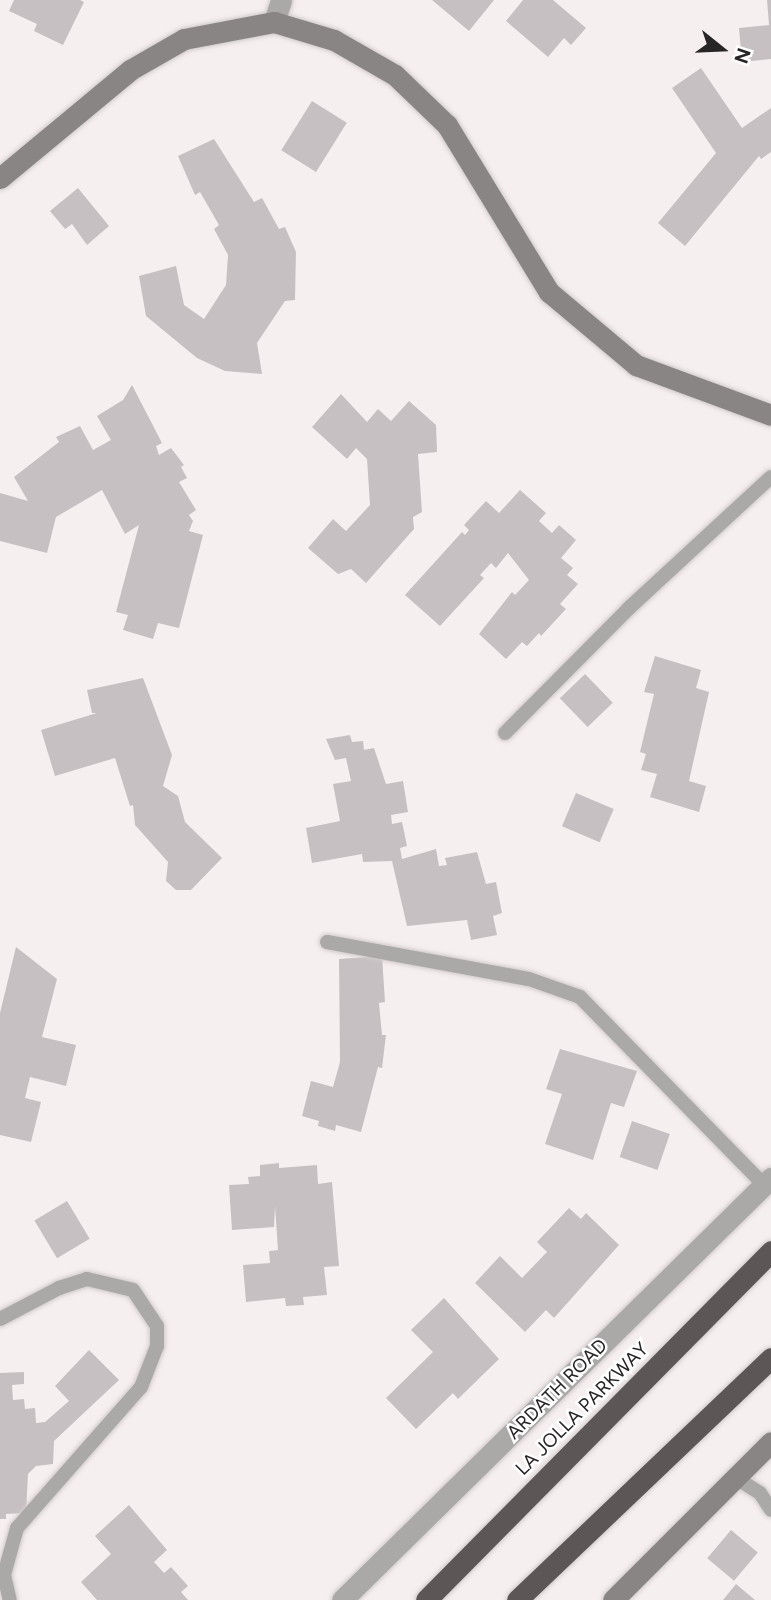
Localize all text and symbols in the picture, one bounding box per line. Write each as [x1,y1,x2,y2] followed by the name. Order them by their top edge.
[687,14,757,84] north arrow
[729,45,756,66] text: N
[502,1334,612,1444] street label: ARDATH ROAD
[511,1338,653,1480] street label: LA JOLLA PARKWAY

